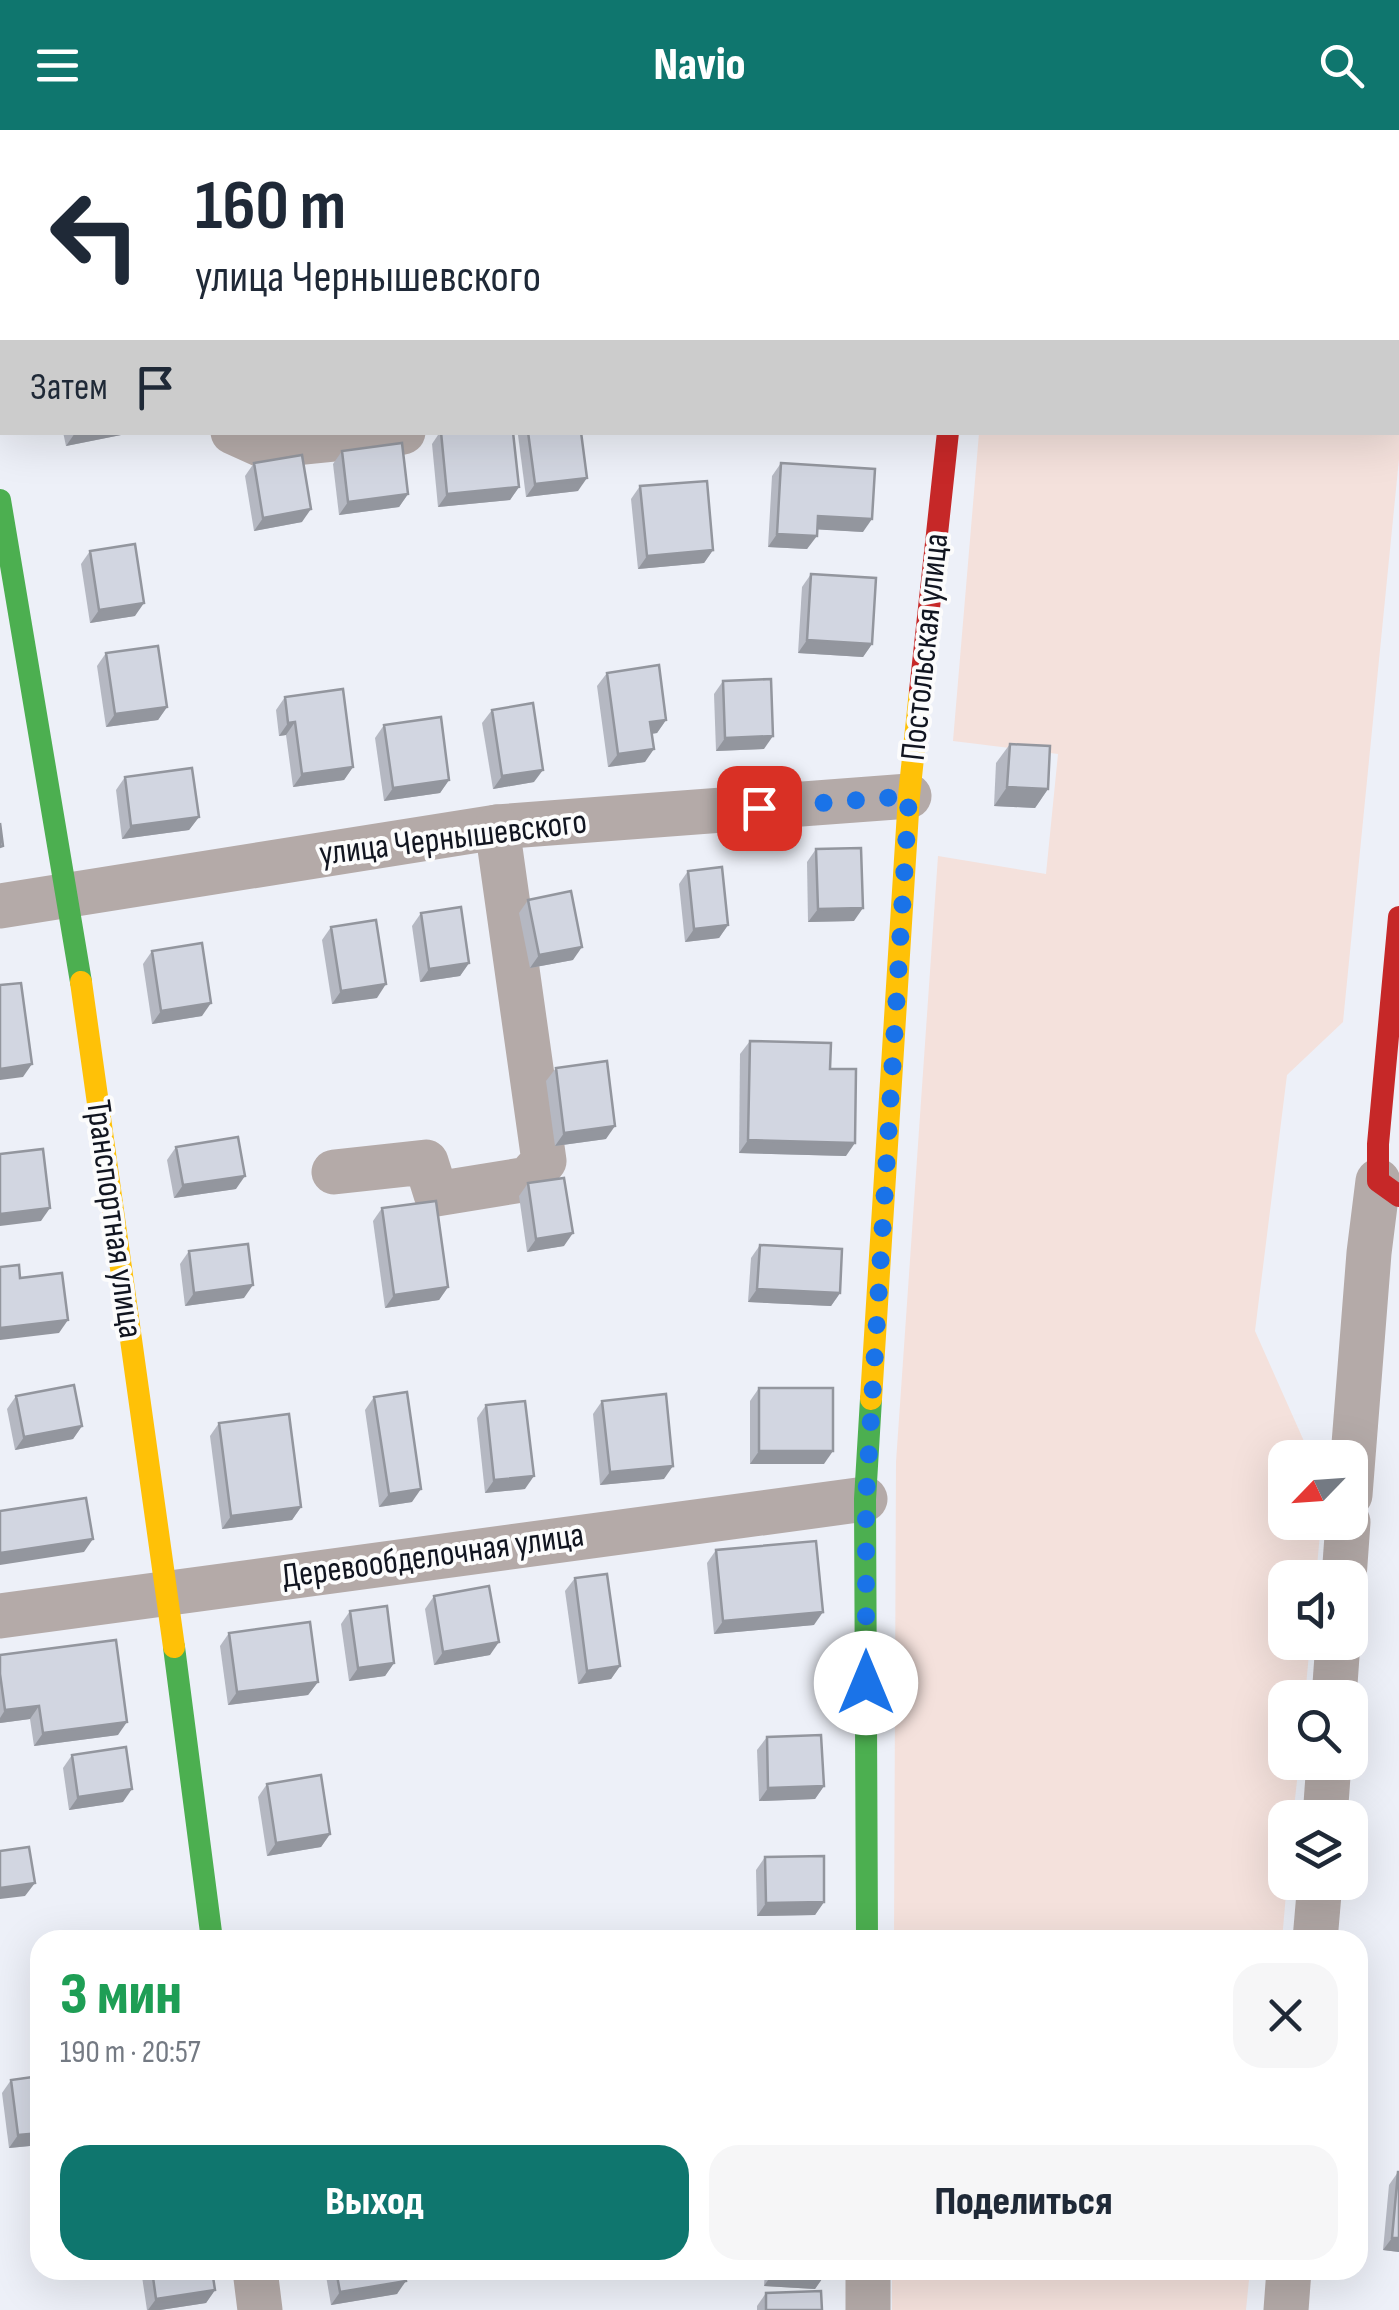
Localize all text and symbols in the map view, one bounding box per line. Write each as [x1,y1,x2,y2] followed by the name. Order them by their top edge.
[30,38,85,93] icon: menu
[653,38,746,93] text: Navio
[1314,38,1369,93] icon: search
[195,165,346,249] text: 160 m
[30,170,160,300] icon: left
[195,250,541,305] text: улица Чернышевского
[128,360,183,415] icon: arrive
[30,365,108,410] text: Затем
[892,531,958,763] street label: Постольская улица
[717,766,802,851] pin
[732,781,787,836] icon: arrive
[317,800,589,876] street label: улица Чернышевского
[76,1097,152,1341] street label: Транспортная улица
[1268,1440,1368,1540] north arrow
[1268,1440,1368,1900] map controls
[279,1514,587,1598] street label: Деревообделочная улица
[1268,1560,1368,1660] button: sound
[814,1631,918,1735] position arrow
[1268,1680,1368,1780] button: search
[1268,1800,1368,1900] button: layers
[60,1959,182,2031] text: 3 мин
[1233,1963,1338,2068] button: close
[60,2033,200,2072] text: 190 m · 20:57
[60,2145,689,2260] button: Выход
[709,2145,1338,2260] button: Поделиться

